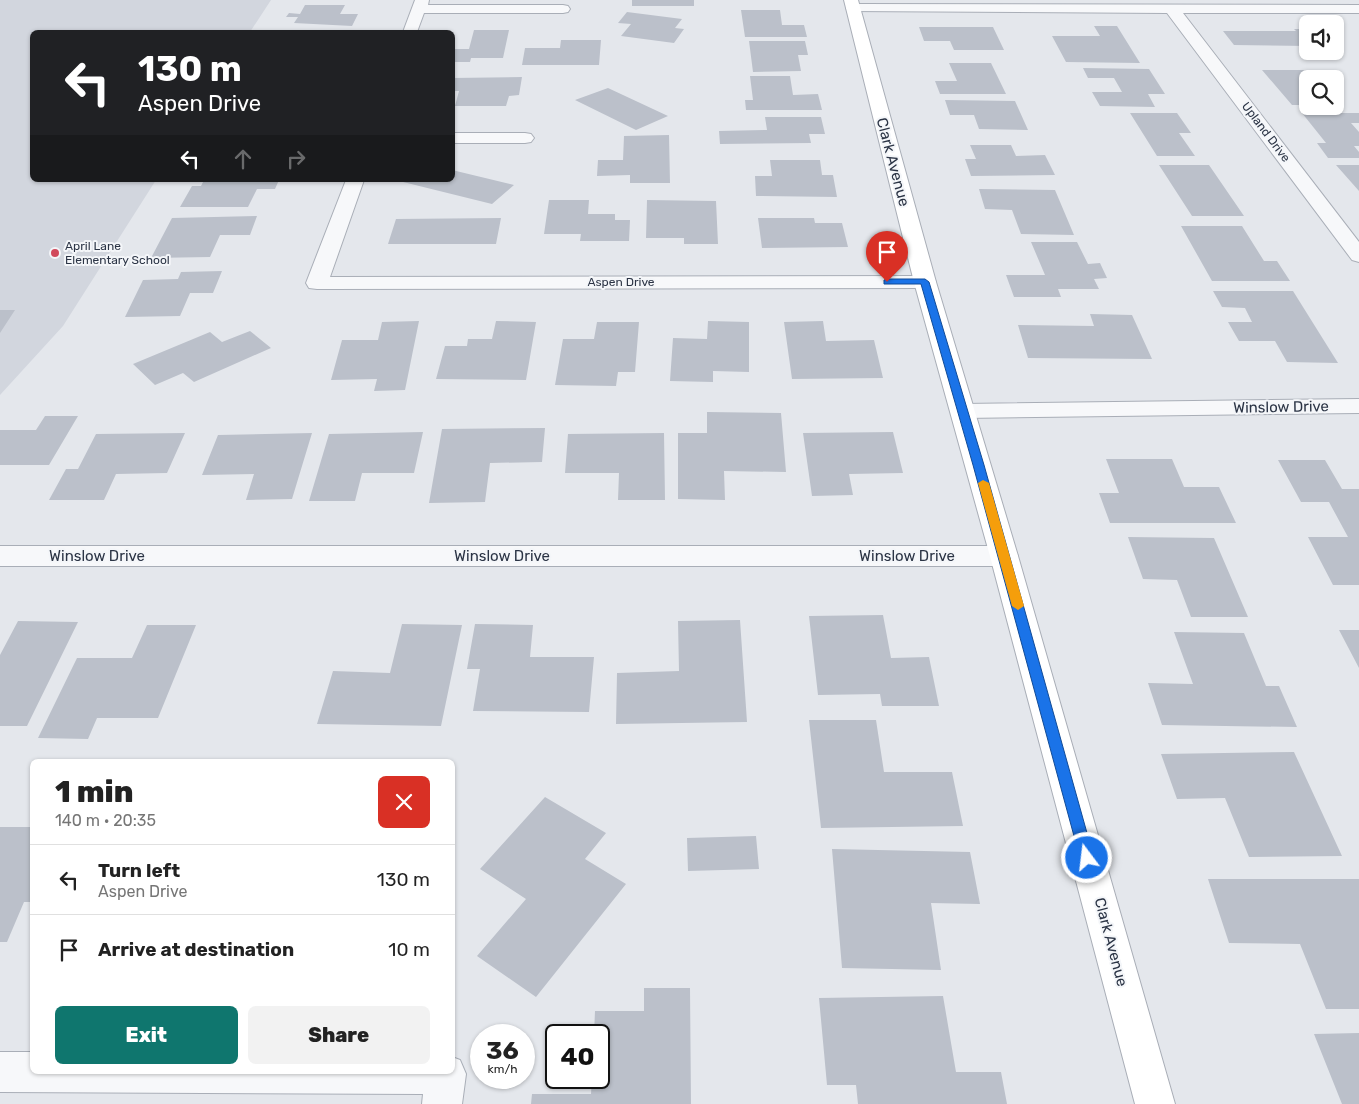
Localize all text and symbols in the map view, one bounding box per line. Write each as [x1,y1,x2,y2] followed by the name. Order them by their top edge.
[1299,15,1344,115] map controls
[1299,15,1344,60] button: sound
[138,48,242,90] text: 130 m
[55,50,120,115] icon: left
[1299,70,1344,115] button: search
[138,90,261,117] text: Aspen Drive
[1239,99,1293,165] street label: Upland Drive
[873,116,913,208] street label: Clark Avenue
[176,145,204,173] icon: left
[229,145,257,173] icon: ahead
[282,145,310,173] icon: right
[866,231,908,282] pin
[873,238,901,266] icon: arrive
[65,239,170,267] place label: April Lane Elementary School
[49,247,61,259] marker: April Lane Elementary School
[587,275,655,289] street label: Aspen Drive
[1233,397,1329,417] street label: Winslow Drive
[49,547,145,565] street label: Winslow Drive
[454,547,550,565] street label: Winslow Drive
[859,547,955,565] street label: Winslow Drive
[55,774,133,810] text: 1 min
[378,776,430,828] button: close
[55,811,156,830] text: 140 m · 20:35
[1060,831,1112,883] position arrow
[98,859,180,882] text: Turn left
[55,866,83,894] icon: left
[377,868,430,891] text: 130 m
[98,882,188,901] text: Aspen Drive
[1091,896,1131,988] street label: Clark Avenue
[55,936,83,964] icon: arrive
[98,938,294,961] text: Arrive at destination
[388,938,430,961] text: 10 m
[55,1006,238,1064] button: Exit
[248,1006,430,1064] button: Share
[545,1024,610,1089] speed limit sign: 40
[486,1036,519,1065] text: 36
[488,1062,517,1076] text: km/h

